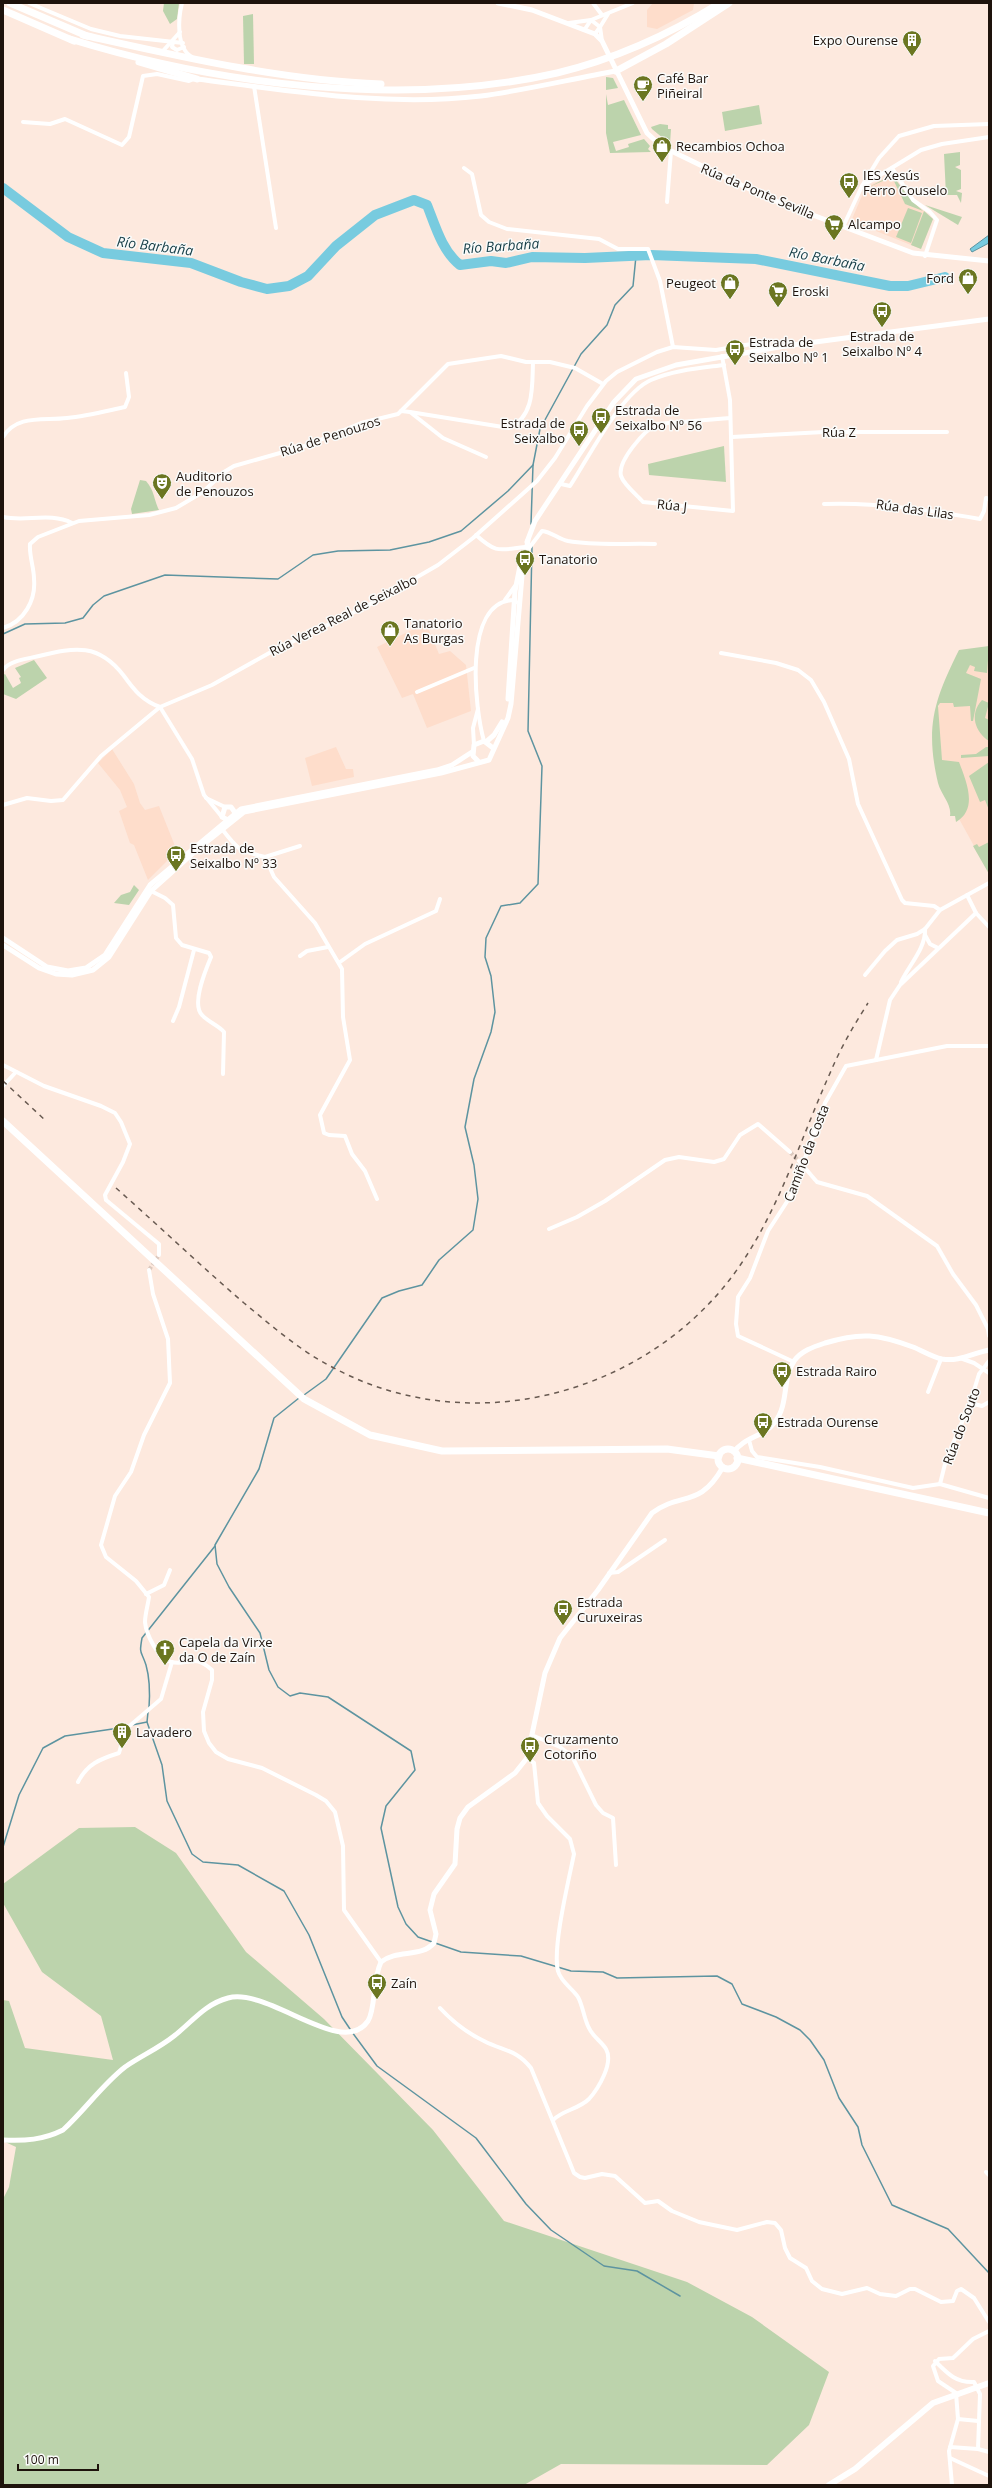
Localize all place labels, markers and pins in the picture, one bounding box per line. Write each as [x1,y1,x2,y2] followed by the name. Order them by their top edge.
[901,29,923,57] building icon: Expo Ourense
[813,31,898,49] place label: Expo Ourense
[657,69,709,102] place label: Café Bar Piñeiral
[632,74,654,102] cafe icon: Café Bar Piñeiral
[651,135,673,163] shop icon: Recambios Ochoa
[676,137,785,155] place label: Recambios Ochoa
[863,166,948,199] place label: IES Xesús Ferro Couselo
[838,171,860,199] bus stop icon: IES Xesús Ferro Couselo
[823,213,845,241] supermarket icon: Alcampo
[848,215,901,233] place label: Alcampo
[957,267,979,295] shop icon: Ford
[926,269,954,287] place label: Ford
[719,272,741,300] shop icon: Peugeot
[666,274,716,292] place label: Peugeot
[767,280,789,308] supermarket icon: Eroski
[792,282,829,300] place label: Eroski
[871,300,893,328] bus stop icon: Estrada de Seixalbo Nº 4
[842,327,922,360] place label: Estrada de Seixalbo Nº 4
[749,333,829,366] place label: Estrada de Seixalbo Nº 1
[724,338,746,366] bus stop icon: Estrada de Seixalbo Nº 1
[615,401,702,434] place label: Estrada de Seixalbo Nº 56
[590,406,612,434] bus stop icon: Estrada de Seixalbo Nº 56
[501,414,565,447] place label: Estrada de Seixalbo
[568,419,590,447] bus stop icon: Estrada de Seixalbo
[176,467,254,500] place label: Auditorio de Penouzos
[151,472,173,500] theatre icon: Auditorio de Penouzos
[514,548,536,576] bus stop icon: Tanatorio
[539,550,598,568] place label: Tanatorio
[404,614,464,647] place label: Tanatorio As Burgas
[379,619,401,647] shop icon: Tanatorio As Burgas
[190,839,277,872] place label: Estrada de Seixalbo Nº 33
[165,844,187,872] bus stop icon: Estrada de Seixalbo Nº 33
[771,1360,793,1388] bus stop icon: Estrada Rairo
[796,1362,877,1380] place label: Estrada Rairo
[752,1411,774,1439] bus stop icon: Estrada Ourense
[777,1413,878,1431] place label: Estrada Ourense
[577,1593,643,1626] place label: Estrada Curuxeiras
[552,1598,574,1626] bus stop icon: Estrada Curuxeiras
[179,1633,273,1666] place label: Capela da Virxe da O de Zaín
[154,1638,176,1666] church icon: Capela da Virxe da O de Zaín
[111,1721,133,1749] building icon: Lavadero
[136,1723,192,1741] place label: Lavadero
[544,1730,619,1763] place label: Cruzamento Cotoriño
[519,1735,541,1763] bus stop icon: Cruzamento Cotoriño
[366,1972,388,2000] bus stop icon: Zaín
[391,1974,417,1992] place label: Zaín

